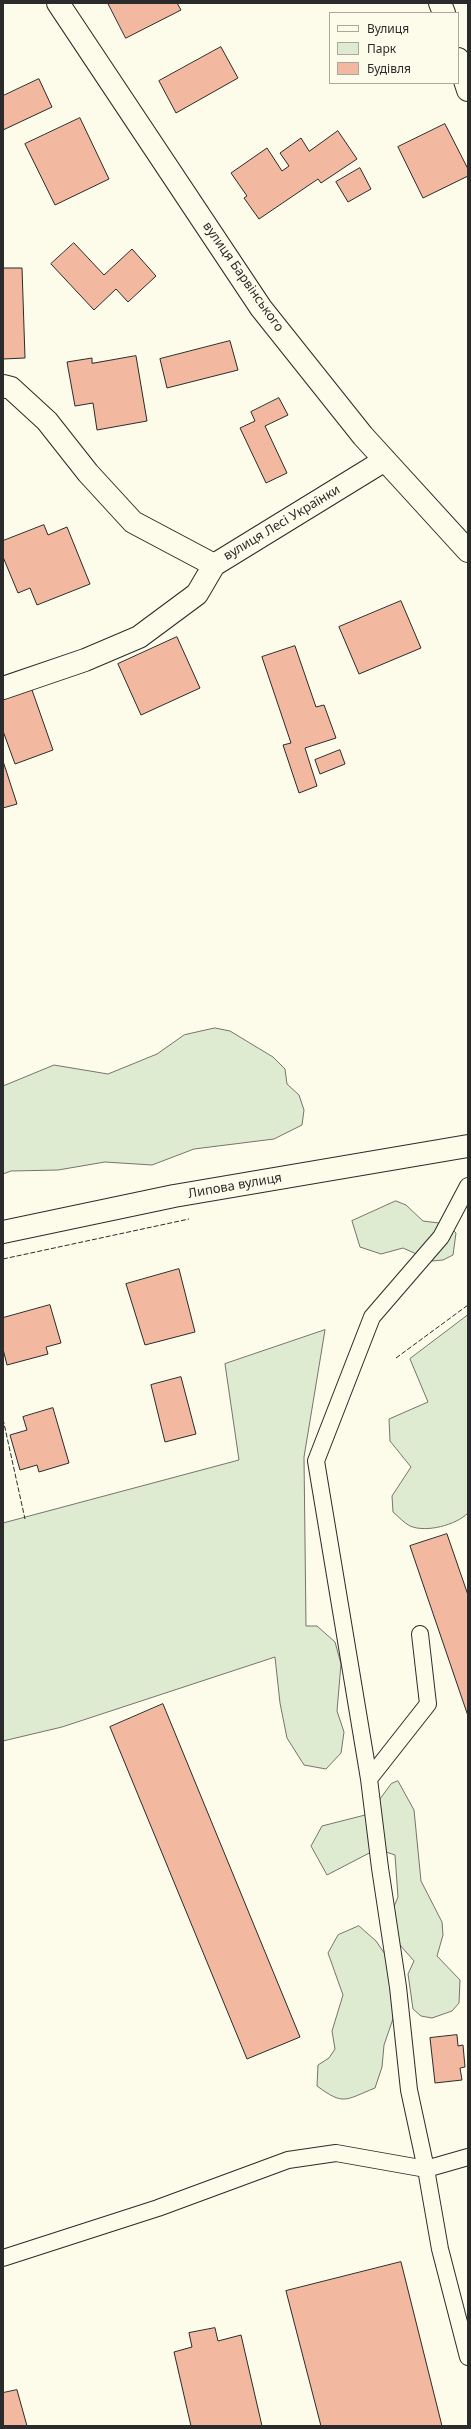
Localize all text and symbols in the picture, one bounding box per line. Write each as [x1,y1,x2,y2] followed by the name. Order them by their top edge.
[329,12,459,84] legend
[367,20,409,37] text: Вулиця
[367,40,396,57] text: Парк
[367,60,411,77] text: Будівля
[199,219,287,335] street label: вулиця Барвінського
[221,482,343,564] street label: вулиця Лесі Українки
[187,1170,283,1202] street label: Липова вулиця

